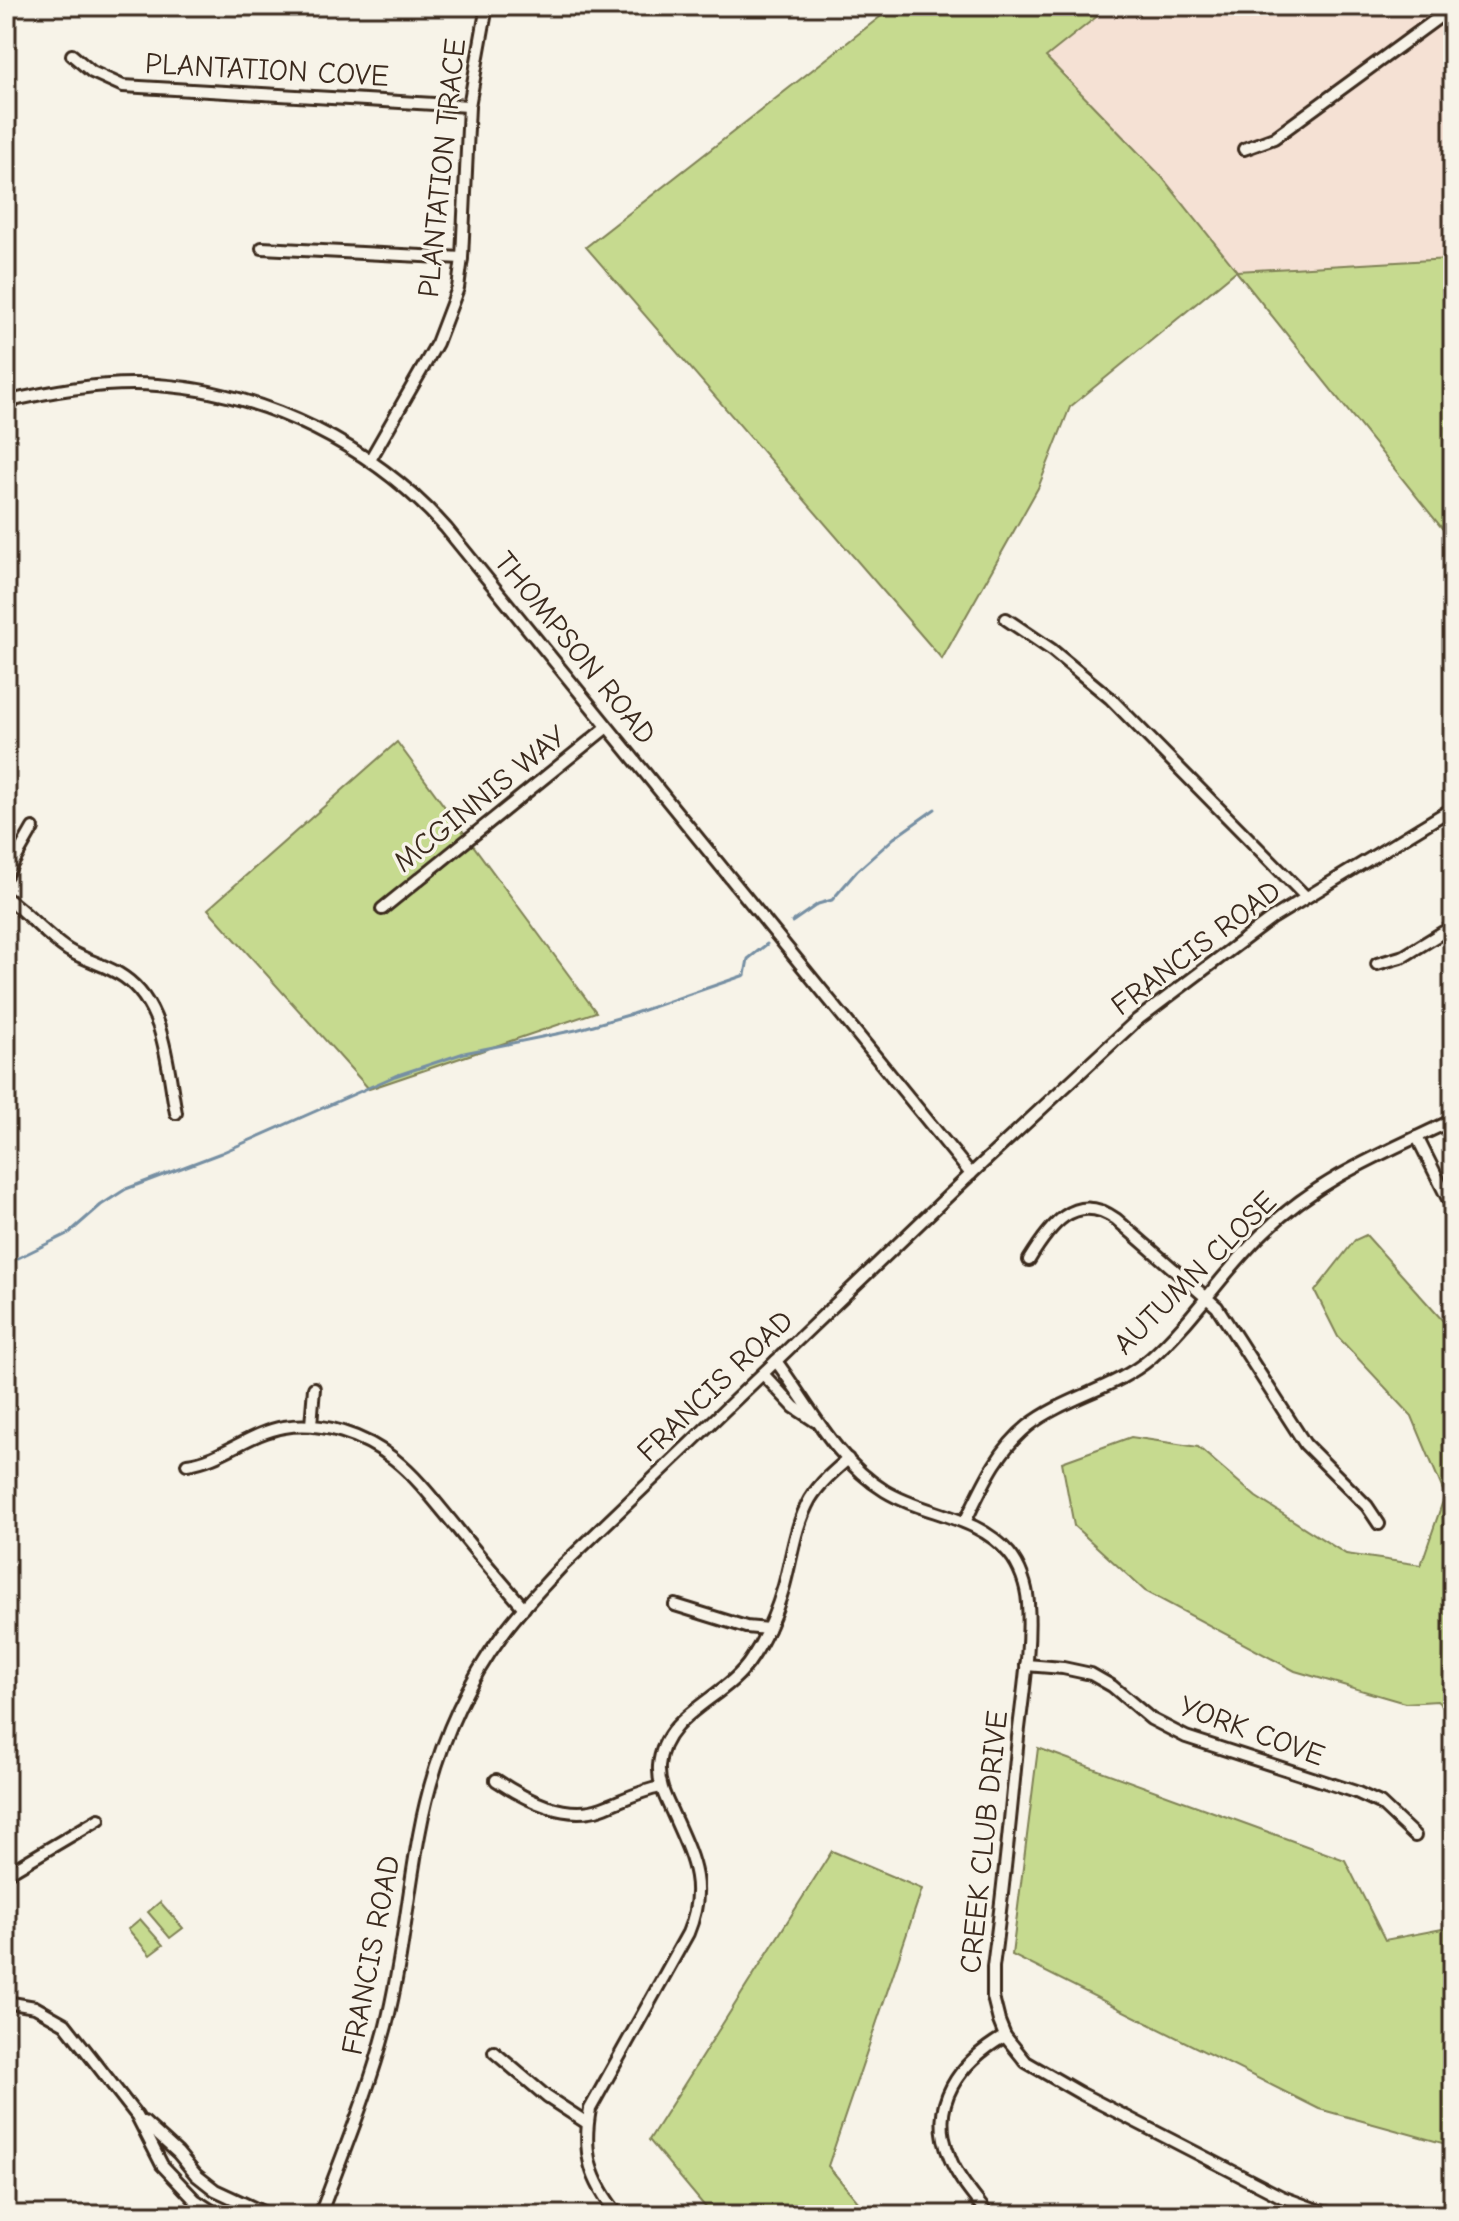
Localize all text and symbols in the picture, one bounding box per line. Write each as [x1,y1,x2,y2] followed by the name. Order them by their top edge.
[411,37,473,299] street label: PLANTATION TRACE
[144,46,390,94] street label: PLANTATION COVE
[487,545,663,751] street label: THOMPSON ROAD
[386,718,574,879] street label: MCGINNIS WAY
[1105,873,1287,1023] street label: FRANCIS ROAD
[1106,1184,1284,1362] street label: AUTUMN CLOSE
[630,1303,800,1469] street label: FRANCIS ROAD
[1175,1689,1329,1773] street label: YORK COVE
[953,1709,1015,1975] street label: CREEK CLUB DRIVE
[334,1852,408,2058] street label: FRANCIS ROAD

